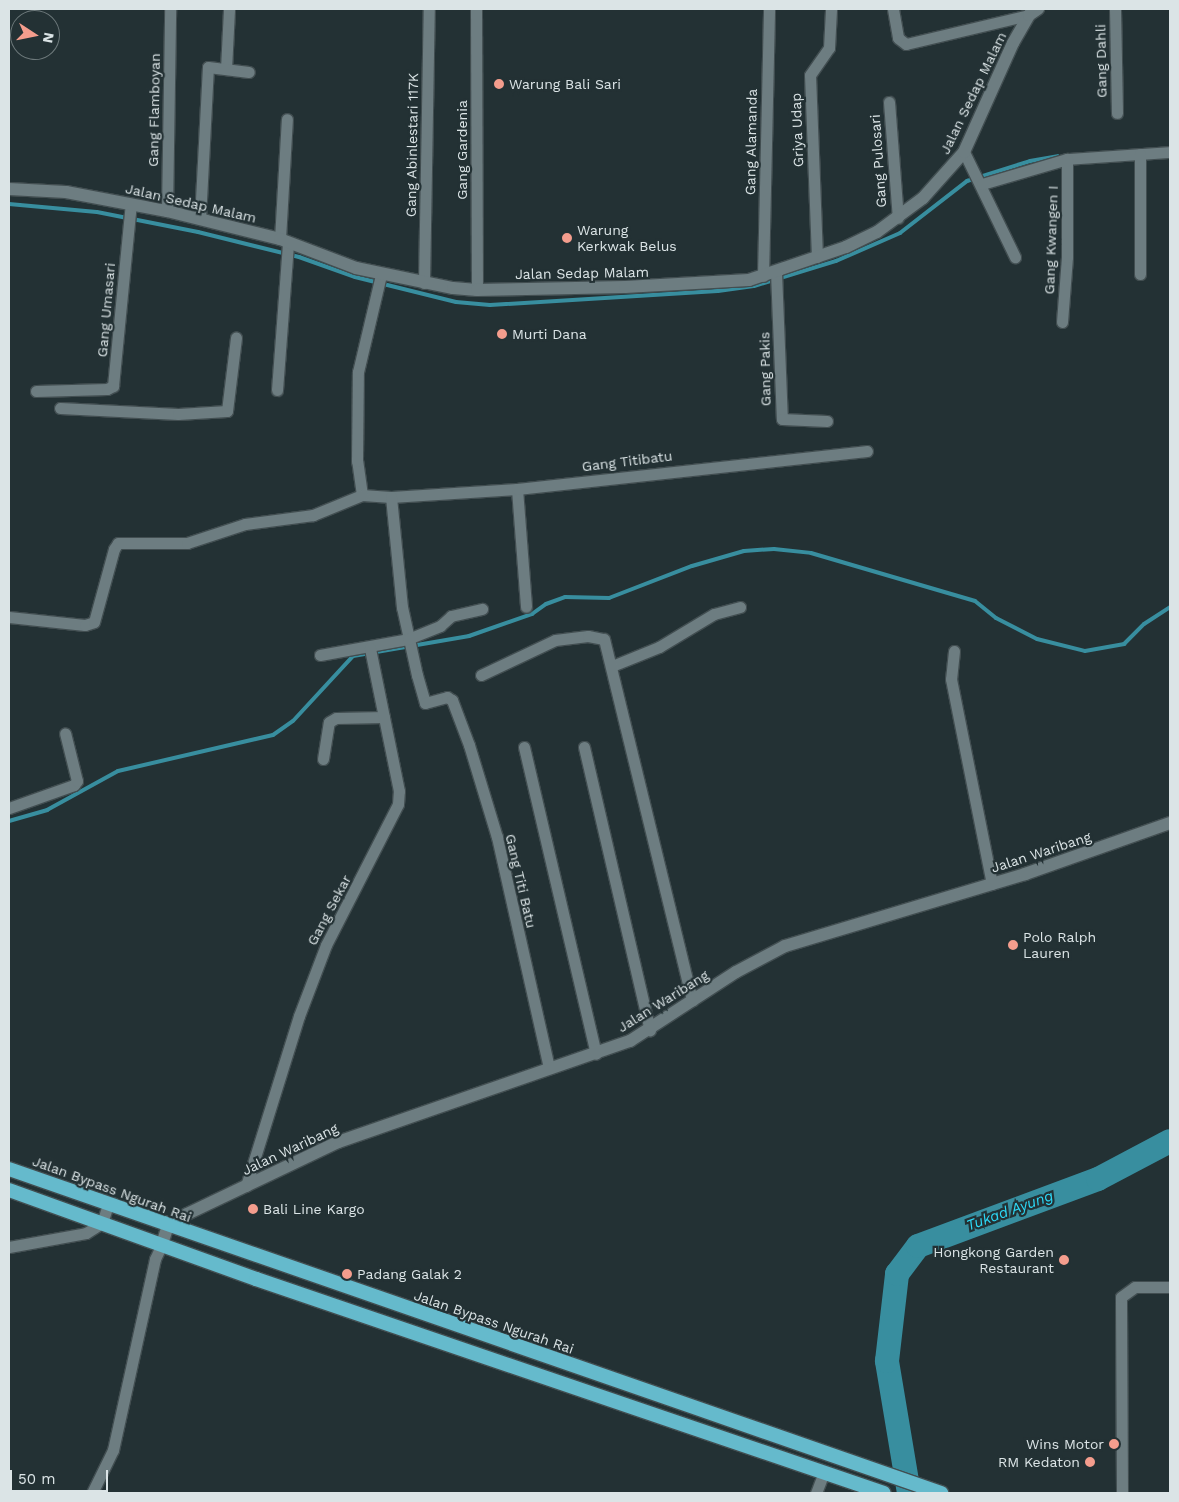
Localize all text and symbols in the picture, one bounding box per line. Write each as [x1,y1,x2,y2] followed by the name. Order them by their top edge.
[10,10,60,60] north arrow
[1092,24,1110,98] street label: Gang Dahli
[936,29,1010,157] street label: Jalan Sedap Malam
[40,31,58,44] text: N
[145,53,163,167] street label: Gang Flamboyan
[402,72,422,218] street label: Gang Abinlestari 117K
[509,76,621,92] place label: Warung Bali Sari
[493,78,505,90] marker: Warung Bali Sari
[742,88,760,196] street label: Gang Alamanda
[787,92,807,168] street label: Griya Udap
[454,100,470,200] street label: Gang Gardenia
[866,114,890,208] street label: Gang Pulosari
[124,180,258,226] street label: Jalan Sedap Malam
[1041,185,1061,295] street label: Gang Kwangen I
[577,222,677,254] place label: Warung Kerkwak Belus
[561,232,573,244] marker: Warung Kerkwak Belus
[94,262,118,358] street label: Gang Umasari
[515,263,649,283] street label: Jalan Sedap Malam
[512,326,587,342] place label: Murti Dana
[496,328,508,340] marker: Murti Dana
[756,332,774,406] street label: Gang Pakis
[581,447,673,475] street label: Gang Titibatu
[989,828,1093,876] street label: Jalan Waribang
[502,832,540,930] street label: Gang Titi Batu
[303,872,355,948] street label: Gang Sekar
[1023,929,1096,962] place label: Polo Ralph Lauren
[1007,939,1019,951] marker: Polo Ralph Lauren
[614,966,712,1036] street label: Jalan Waribang
[239,1119,341,1179] street label: Jalan Waribang
[30,1152,194,1226] street label: Jalan Bypass Ngurah Rai
[964,1187,1056,1235] water label: Tukad Ayung
[263,1201,365,1217] place label: Bali Line Kargo
[247,1203,259,1215] marker: Bali Line Kargo
[933,1244,1054,1276] place label: Hongkong Garden Restaurant
[1058,1254,1070,1266] marker: Hongkong Garden Restaurant
[357,1266,462,1282] place label: Padang Galak 2
[341,1268,353,1280] marker: Padang Galak 2
[412,1287,576,1357] street label: Jalan Bypass Ngurah Rai
[1026,1436,1104,1452] place label: Wins Motor
[1108,1438,1120,1450] marker: Wins Motor
[998,1454,1080,1470] place label: RM Kedaton
[1084,1456,1096,1468] marker: RM Kedaton
[12,1460,110,1492] scale bar
[18,1470,55,1488] text: 50 m

